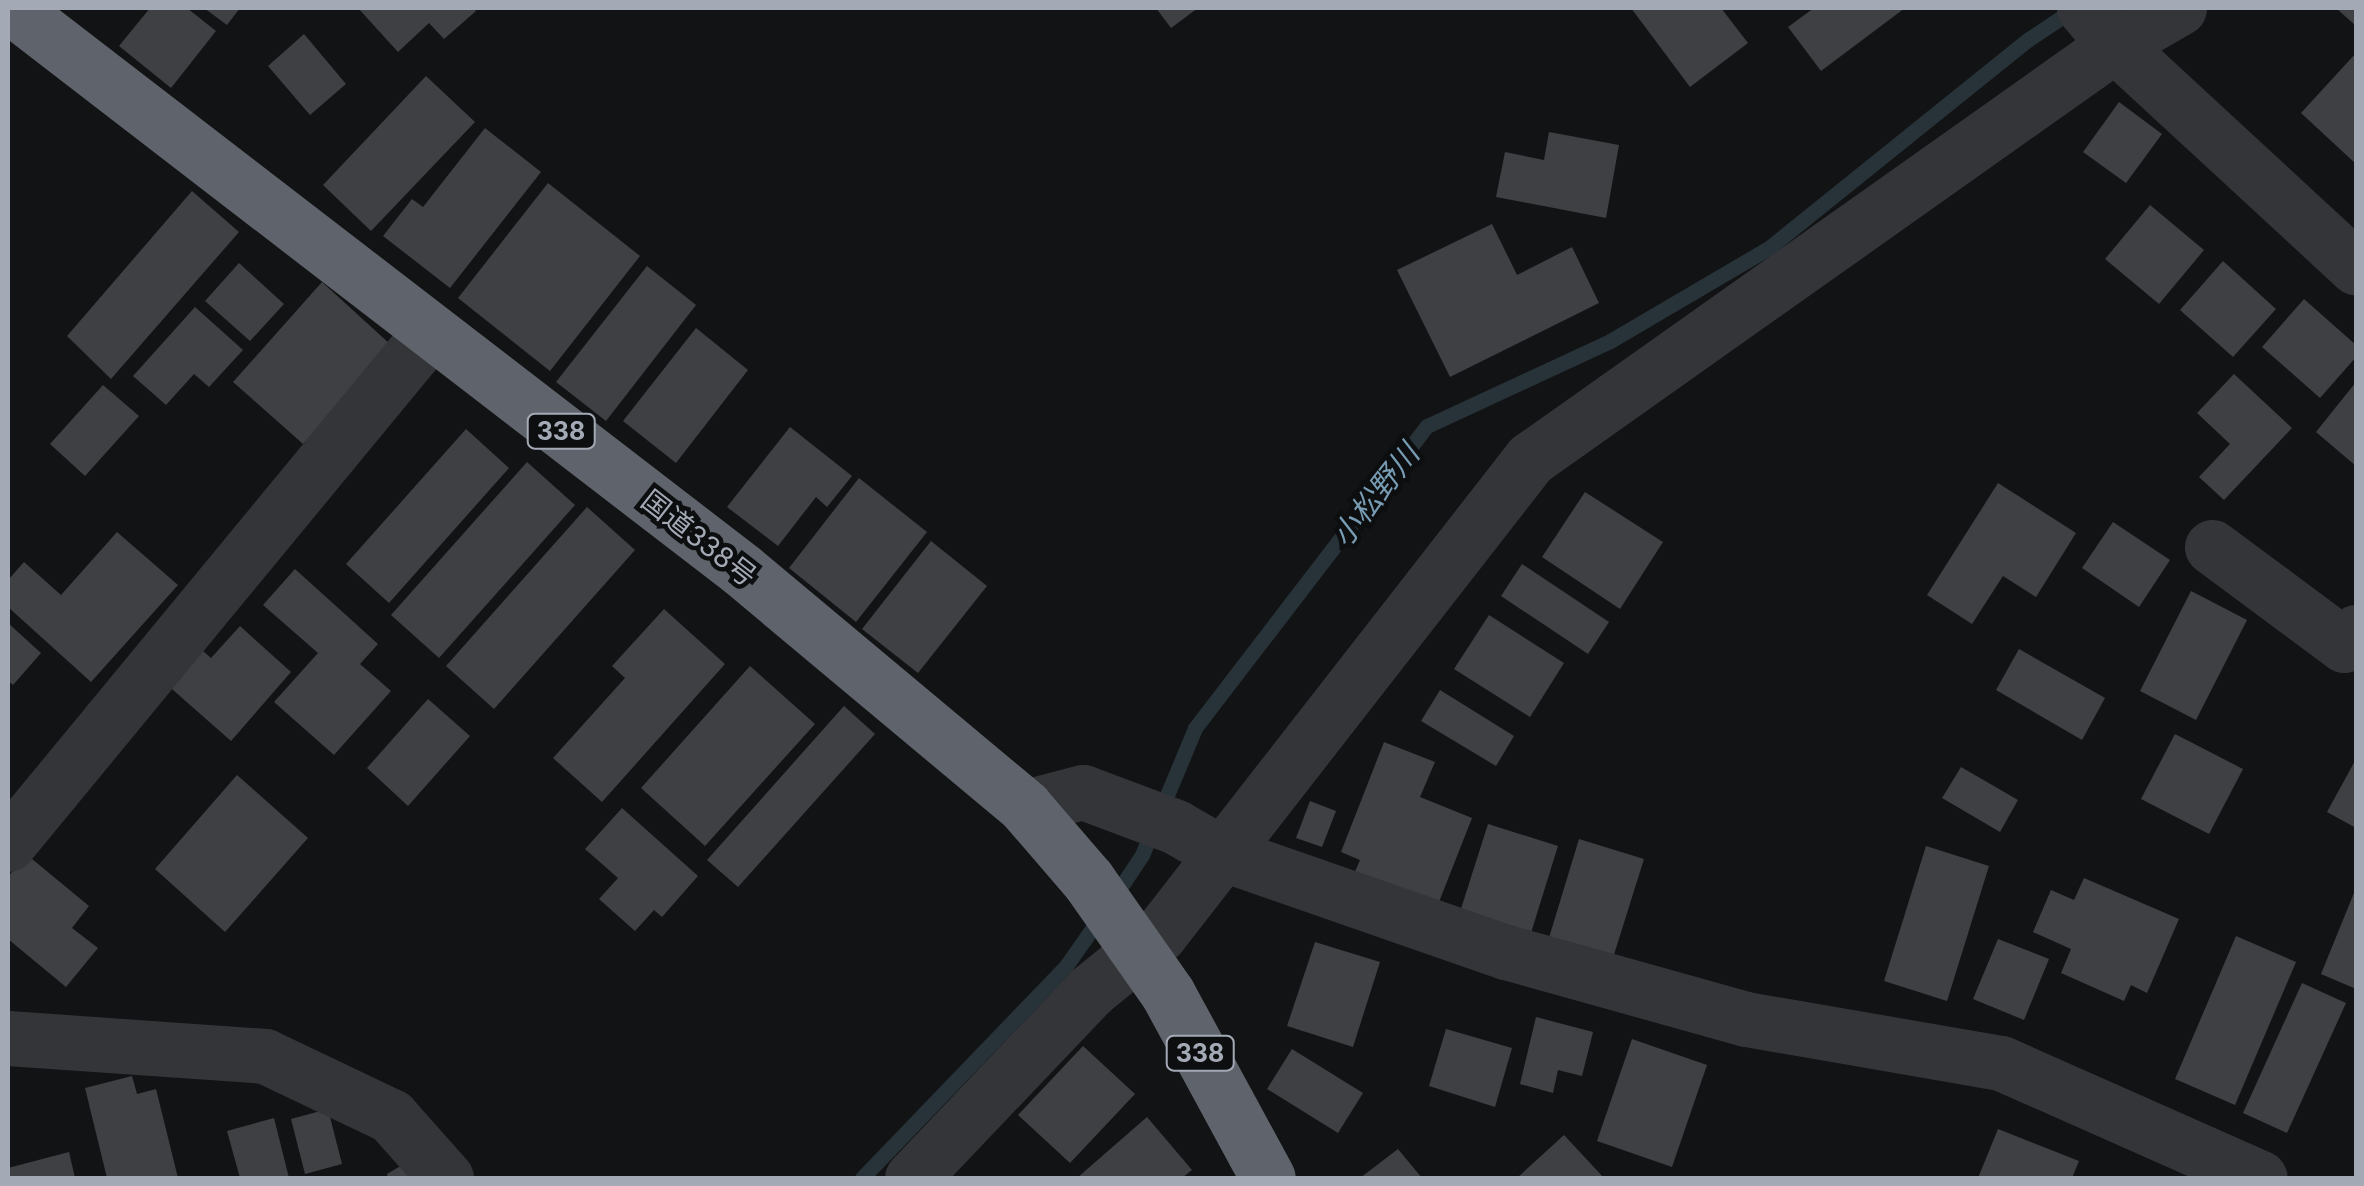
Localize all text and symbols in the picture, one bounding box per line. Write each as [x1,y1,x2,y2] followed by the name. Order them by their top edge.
[526,411,596,451] road number: 338
[1324,437,1426,553] water label: 小松野川
[635,483,763,593] street label: 国道338号
[1165,1033,1235,1073] road number: 338

